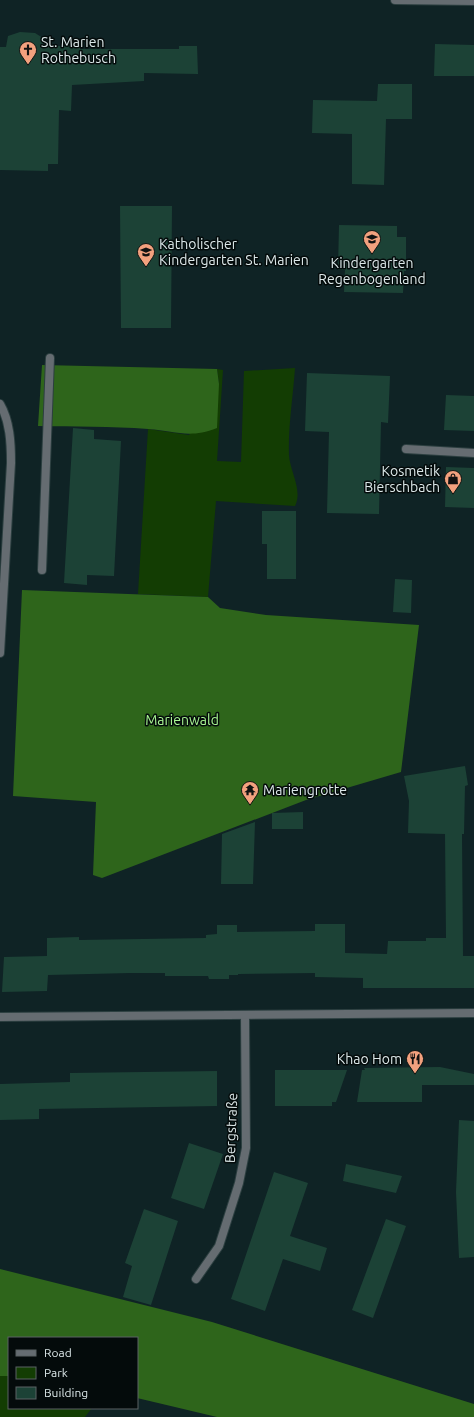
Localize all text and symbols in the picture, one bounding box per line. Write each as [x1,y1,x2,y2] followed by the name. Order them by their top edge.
[41,34,116,66] place label: St. Marien Rothebusch
[18,40,38,65] church icon: St. Marien Rothebusch
[362,229,382,254] school or university icon: Kindergarten Regenbogenland
[159,236,309,268] place label: Katholischer Kindergarten St. Marien
[136,242,156,267] school or university icon: Katholischer Kindergarten St. Marien
[318,255,426,287] place label: Kindergarten Regenbogenland
[364,463,440,495] place label: Kosmetik Bierschbach
[443,469,463,494] shop icon: Kosmetik Bierschbach
[145,712,219,728] park label: Marienwald
[240,780,260,805] temple icon: Mariengrotte
[263,782,347,798] place label: Mariengrotte
[405,1049,425,1074] restaurant icon: Khao Hom
[337,1051,402,1067] place label: Khao Hom
[222,1093,240,1163] street label: Bergstraße
[8,1337,138,1409] legend
[44,1346,72,1359] text: Road
[44,1366,68,1379] text: Park
[44,1386,88,1399] text: Building

